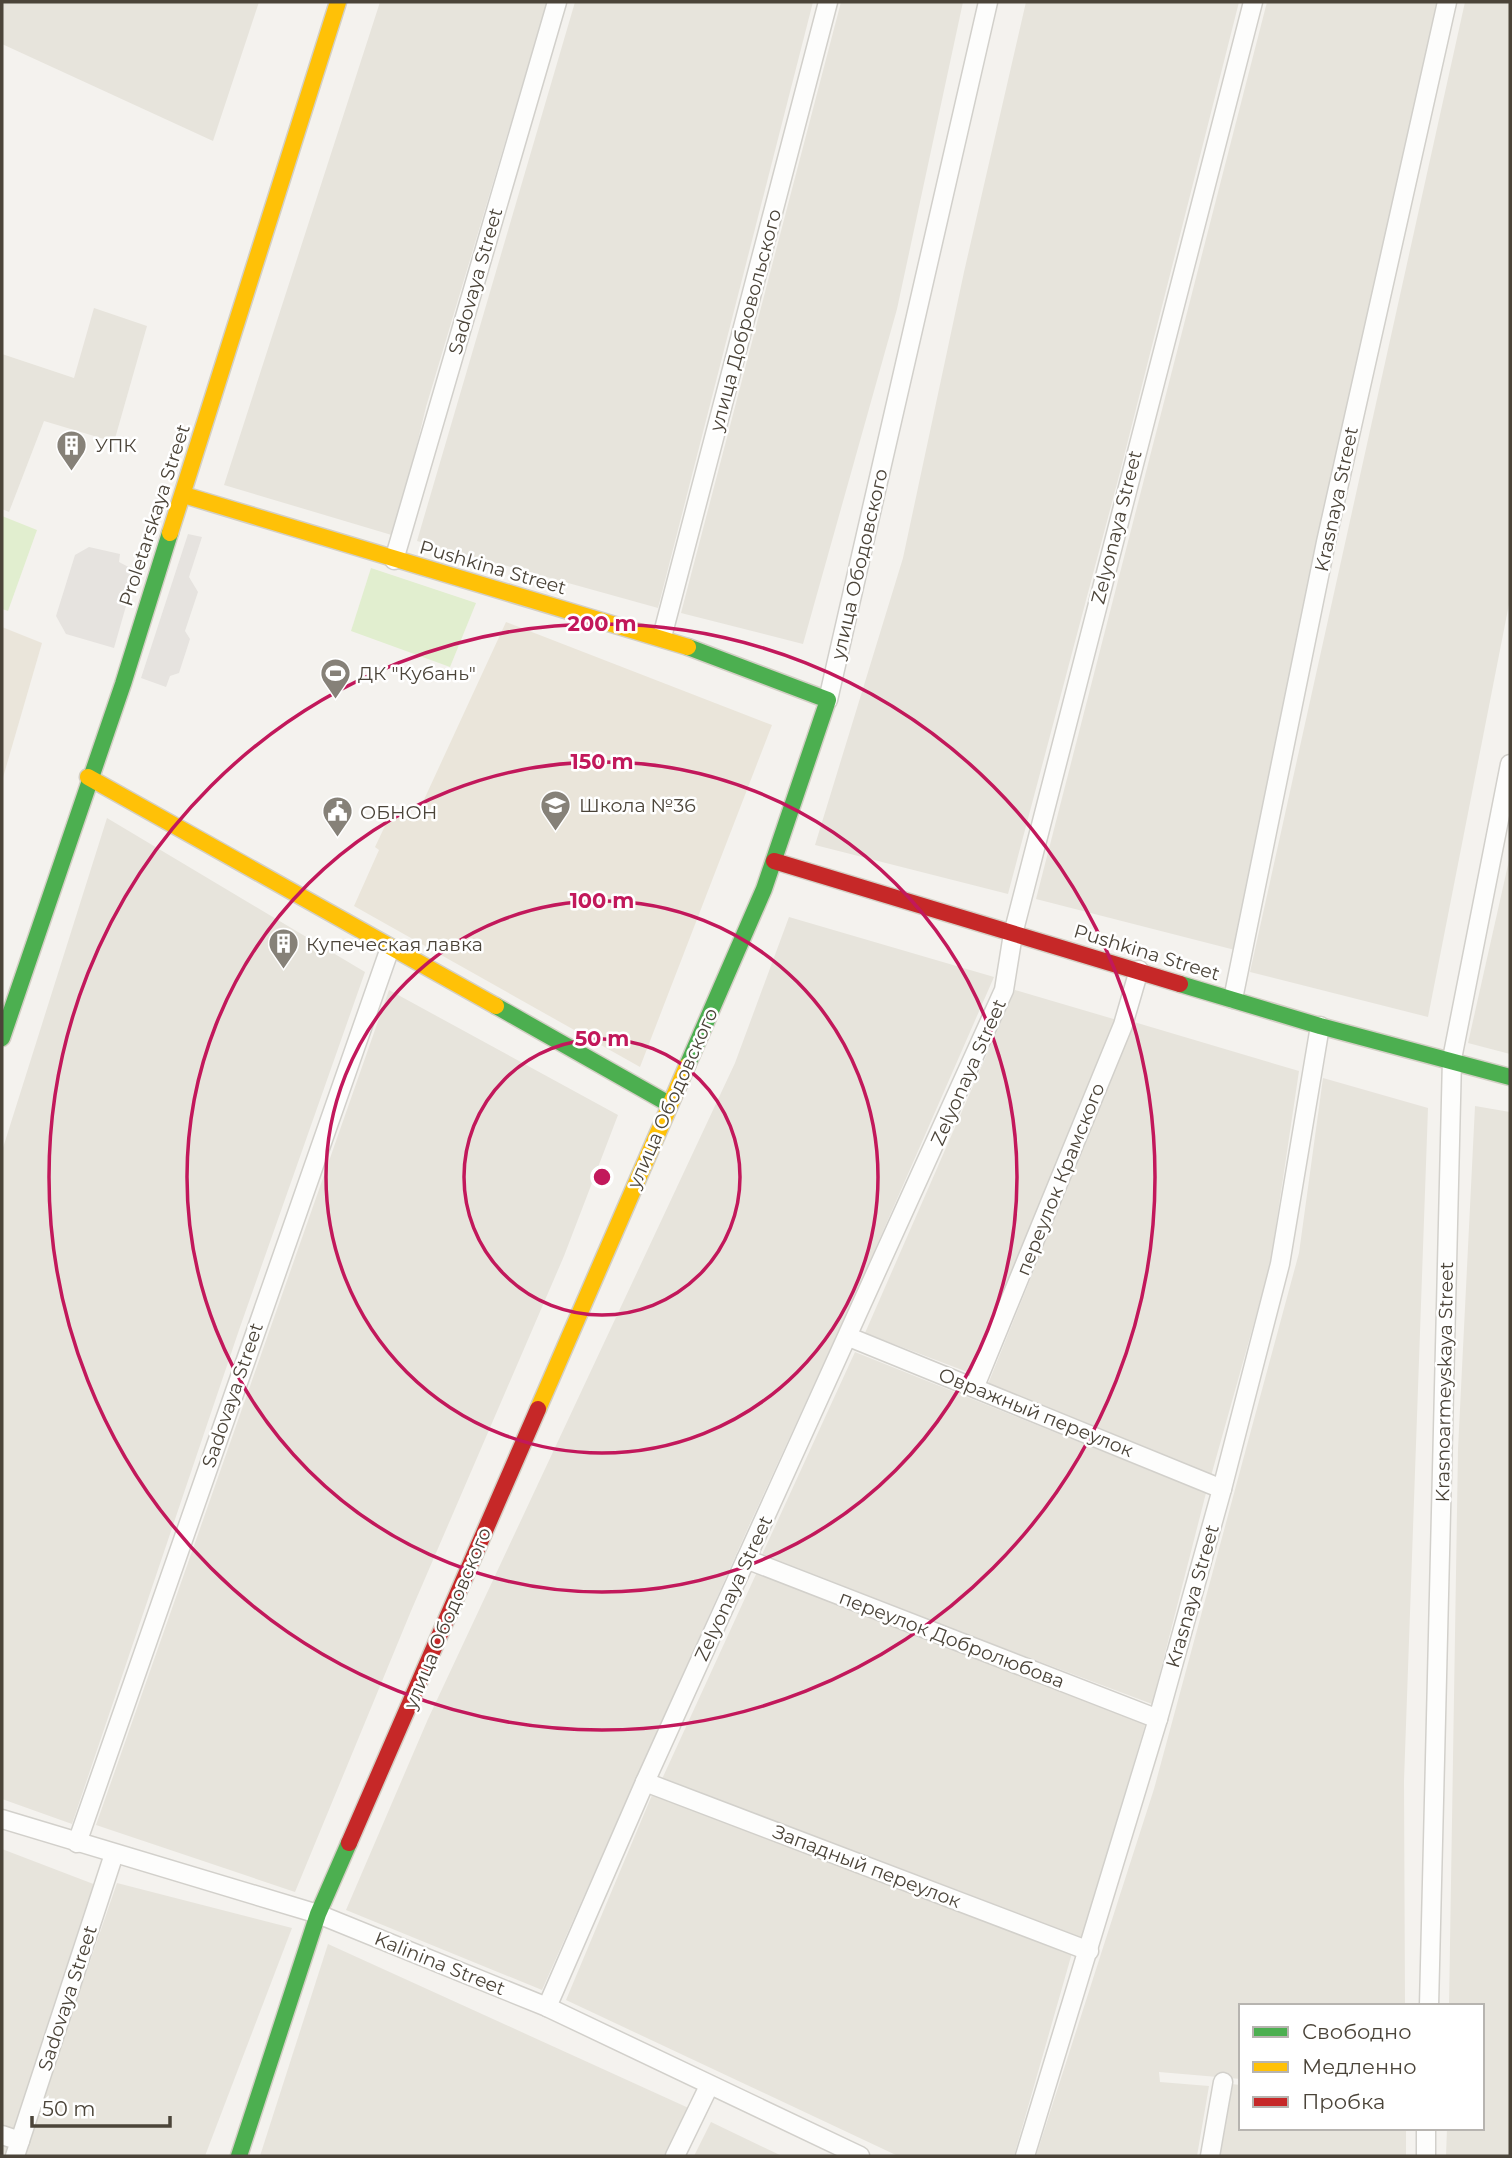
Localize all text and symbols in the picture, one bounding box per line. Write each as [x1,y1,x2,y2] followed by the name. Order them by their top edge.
[444,205,508,357] street label: Sadovaya Street
[704,206,786,435] street label: улица Добровольского
[114,421,195,609] street label: Proletarskaya Street
[1310,424,1363,574] street label: Krasnaya Street
[55,428,89,472] building icon: УПК
[95,434,137,457] place label: УПК
[1086,448,1147,606] street label: Zelyonaya Street
[826,466,893,663] street label: улица Ободовского
[417,536,569,599] street label: Pushkina Street
[568,611,636,636] text: 200 m
[318,656,352,700] sports icon: ДК "Кубань"
[358,662,476,685] place label: ДК "Кубань"
[571,749,633,774] text: 150 m
[539,788,573,832] school or university icon: Школа №36
[579,794,696,817] place label: Школа №36
[320,795,354,839] public building icon: ОБНОН
[360,801,437,824] place label: ОБНОН
[570,888,634,913] text: 100 m
[1071,919,1223,986] street label: Pushkina Street
[266,927,300,971] building icon: Купеческая лавка
[306,933,483,956] place label: Купеческая лавка
[926,995,1011,1149] street label: Zelyonaya Street
[622,1004,723,1193] street label: улица Ободовского
[575,1026,629,1051] text: 50 m
[1011,1079,1110,1279] street label: переулок Крамского
[590,1165,614,1189] centre of rings
[1431,1261,1458,1502] street label: Krasnoarmeyskaya Street
[197,1319,268,1471] street label: Sadovaya Street
[935,1363,1136,1462] street label: Овражный переулок
[690,1512,777,1665] street label: Zelyonaya Street
[1161,1522,1224,1670] street label: Krasnaya Street
[398,1524,496,1713] street label: улица Ободовского
[836,1586,1068,1693] street label: переулок Добролюбова
[770,1820,964,1913] street label: Западный переулок
[33,1922,102,2074] street label: Sadovaya Street
[371,1927,509,2000] street label: Kalinina Street
[1239,2004,1484,2130] legend
[1302,2019,1412,2044] text: Свободно
[1302,2054,1417,2079] text: Медленно
[32,2084,170,2128] scale bar
[1302,2089,1385,2114] text: Пробка
[42,2096,96,2121] text: 50 m

